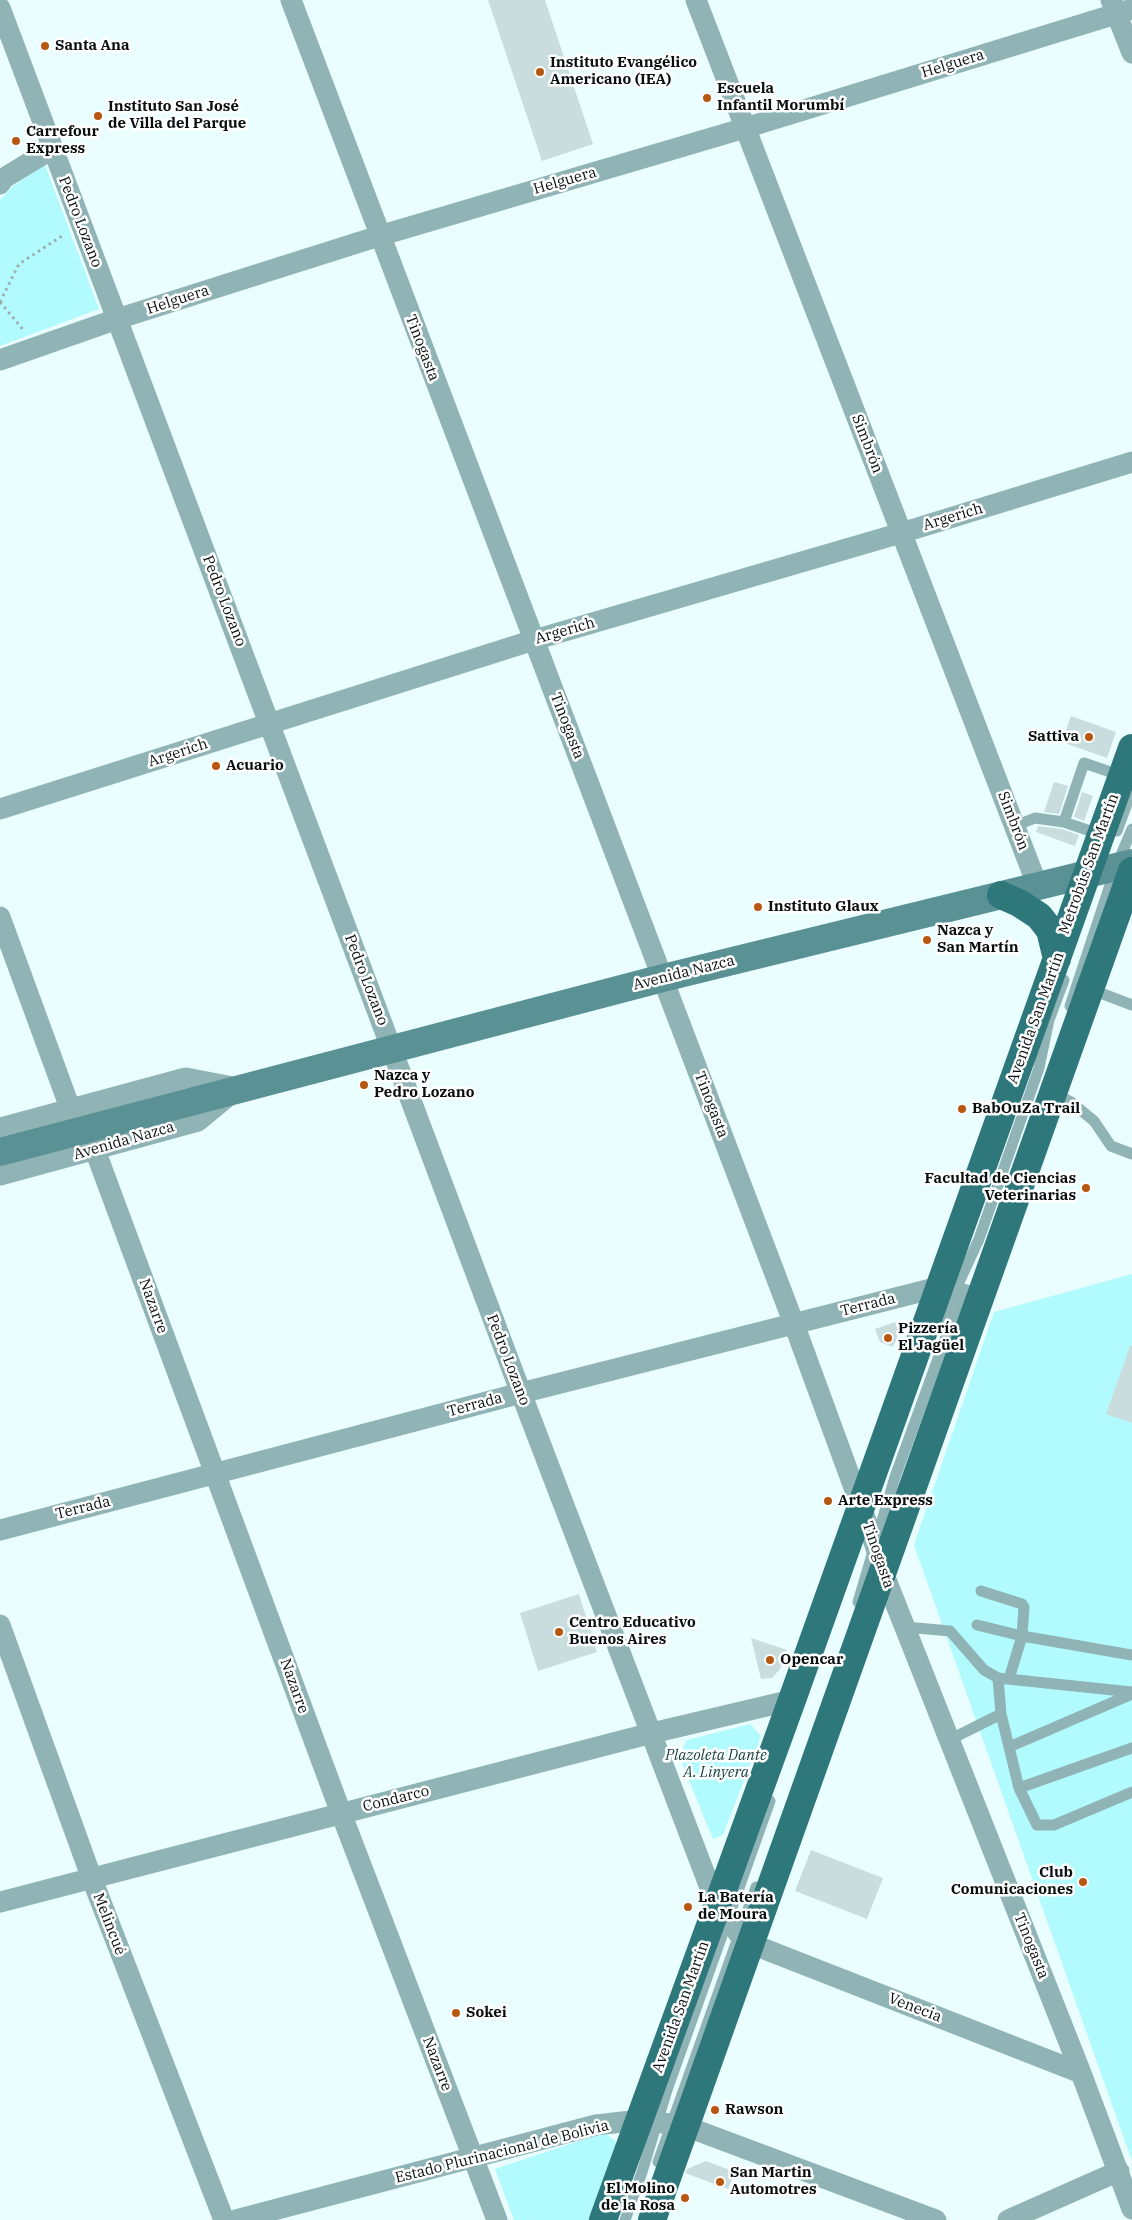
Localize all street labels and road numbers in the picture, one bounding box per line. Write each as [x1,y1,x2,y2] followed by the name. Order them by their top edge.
[919,46,987,82] street label: Helguera
[531,163,599,199] street label: Helguera
[54,174,106,270] street label: Pedro Lozano
[144,281,212,319] street label: Helguera
[401,312,443,384] street label: Tinogasta
[848,412,886,476] street label: Simbrón
[921,499,985,535] street label: Argerich
[198,553,250,649] street label: Pedro Lozano
[533,614,597,648] street label: Argerich
[546,690,588,762] street label: Tinogasta
[146,735,210,771] street label: Argerich
[994,789,1032,853] street label: Simbrón
[1055,791,1123,937] street label: Metrobús San Martín
[340,932,392,1028] street label: Pedro Lozano
[1004,950,1068,1086] street label: Avenida San Martín
[631,952,737,994] street label: Avenida Nazca
[690,1069,732,1141] street label: Tinogasta
[72,1118,176,1164] street label: Avenida Nazca
[135,1276,171,1336] street label: Nazarre
[839,1290,897,1320] street label: Terrada
[482,1312,534,1408] street label: Pedro Lozano
[446,1389,504,1421] street label: Terrada
[54,1493,112,1523] street label: Terrada
[858,1519,898,1591] street label: Tinogasta
[276,1656,312,1716] street label: Nazarre
[361,1782,431,1816] street label: Condarco
[89,1890,129,1958] street label: Melincué
[1010,1910,1052,1982] street label: Tinogasta
[649,1939,713,2075] street label: Avenida San Martín
[886,1990,944,2026] street label: Venecia
[418,2034,456,2094] street label: Nazarre
[393,2117,611,2187] street label: Estado Plurinacional de Bolivia

